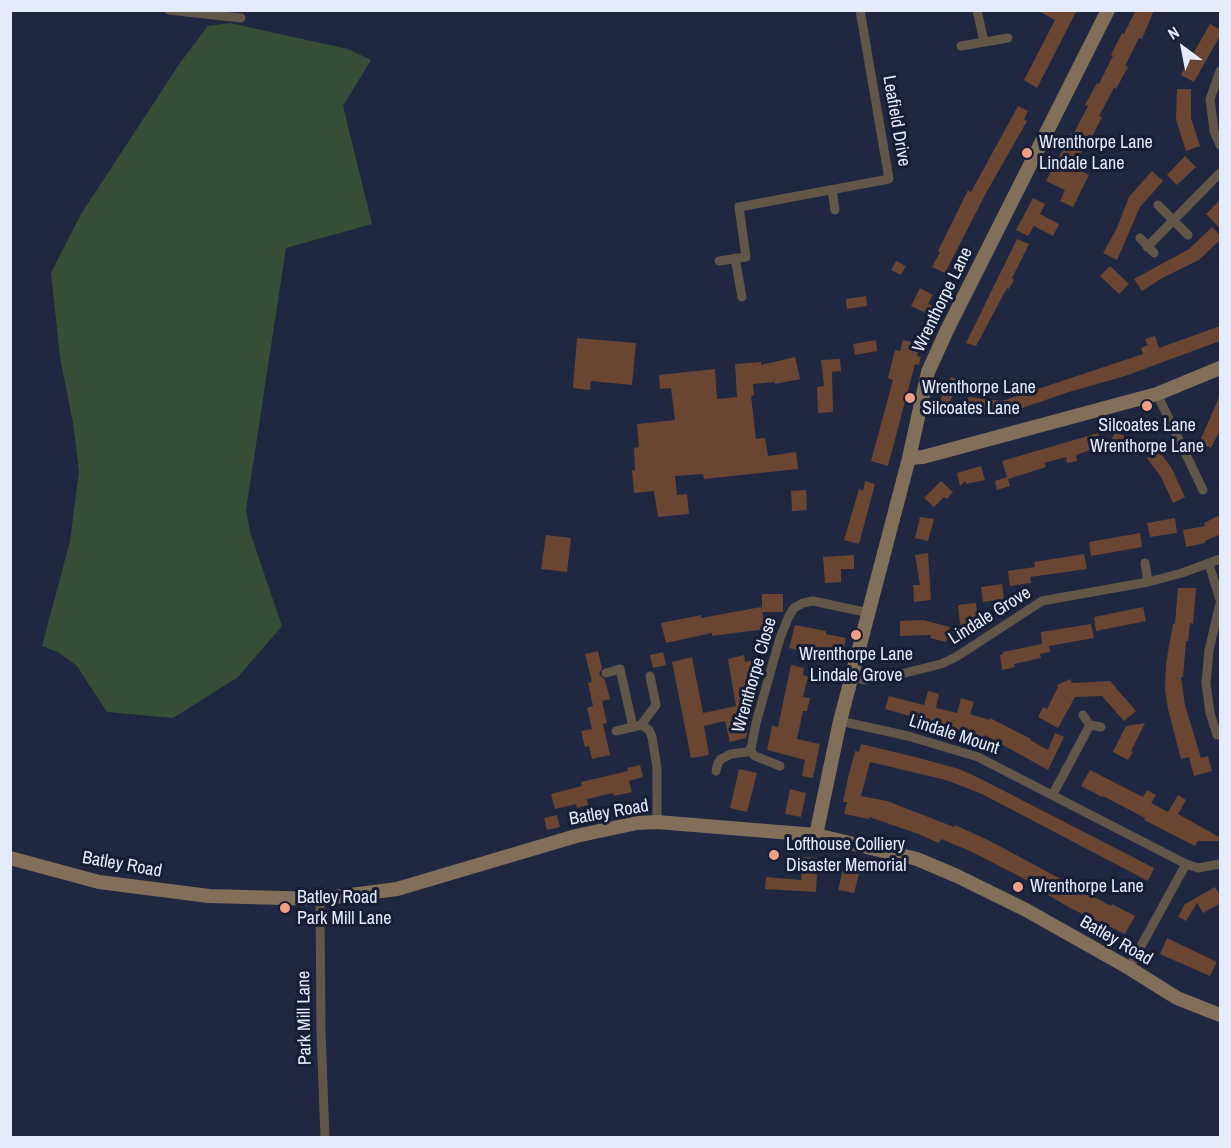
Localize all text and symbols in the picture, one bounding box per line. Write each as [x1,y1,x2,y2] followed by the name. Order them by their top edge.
[1153,18,1213,78] north arrow
[1164,21,1183,45] text: N
[877,74,915,168] street label: Leafield Drive
[1039,132,1153,174] place label: Wrenthorpe Lane Lindale Lane
[1020,146,1034,160] marker: Wrenthorpe Lane Lindale Lane
[908,244,978,356] street label: Wrenthorpe Lane
[922,377,1036,420] place label: Wrenthorpe Lane Silcoates Lane
[903,391,917,405] marker: Wrenthorpe Lane Silcoates Lane
[1140,399,1154,413] marker: Silcoates Lane Wrenthorpe Lane
[1090,415,1204,458] place label: Silcoates Lane Wrenthorpe Lane
[945,582,1035,650] street label: Lindale Grove
[728,615,782,735] street label: Wrenthorpe Close
[849,628,863,642] marker: Wrenthorpe Lane Lindale Grove
[799,644,913,686] place label: Wrenthorpe Lane Lindale Grove
[906,710,1002,760] street label: Lindale Mount
[568,795,650,831] street label: Batley Road
[786,834,907,876] place label: Lofthouse Colliery Disaster Memorial
[81,847,163,883] street label: Batley Road
[767,848,781,862] marker: Lofthouse Colliery Disaster Memorial
[1030,876,1144,898] place label: Wrenthorpe Lane
[1011,880,1025,894] marker: Wrenthorpe Lane
[297,887,391,930] place label: Batley Road Park Mill Lane
[278,901,292,915] marker: Batley Road Park Mill Lane
[1076,912,1156,970] street label: Batley Road
[293,971,317,1065] street label: Park Mill Lane

